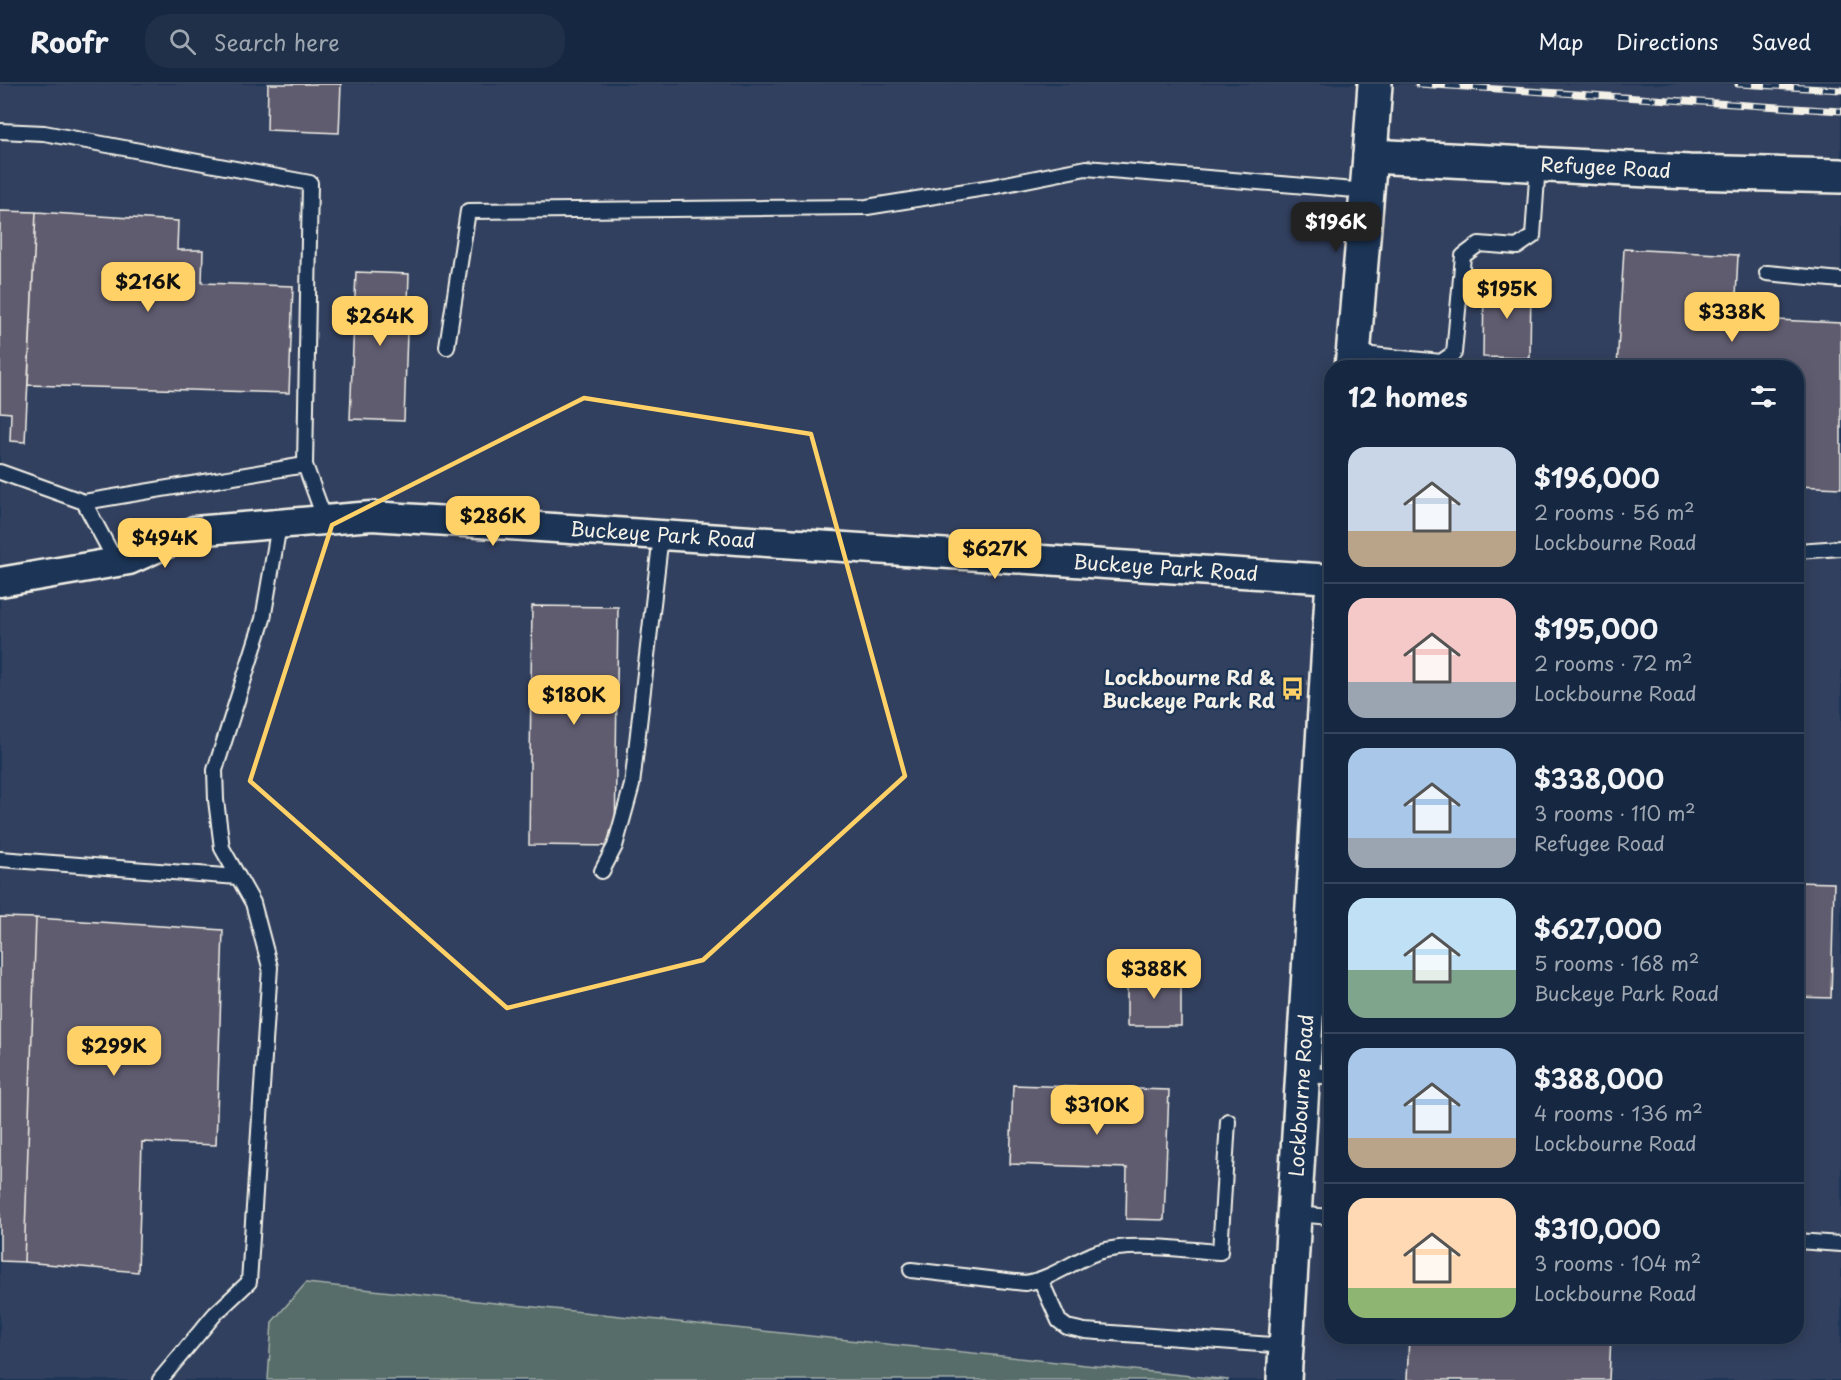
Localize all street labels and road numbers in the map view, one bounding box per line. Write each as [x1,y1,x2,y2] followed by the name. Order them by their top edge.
[1540,149,1672,185] street label: Refugee Road
[569,513,756,555] street label: Buckeye Park Road
[1072,546,1259,588] street label: Buckeye Park Road
[1280,1013,1320,1178] street label: Lockbourne Road

